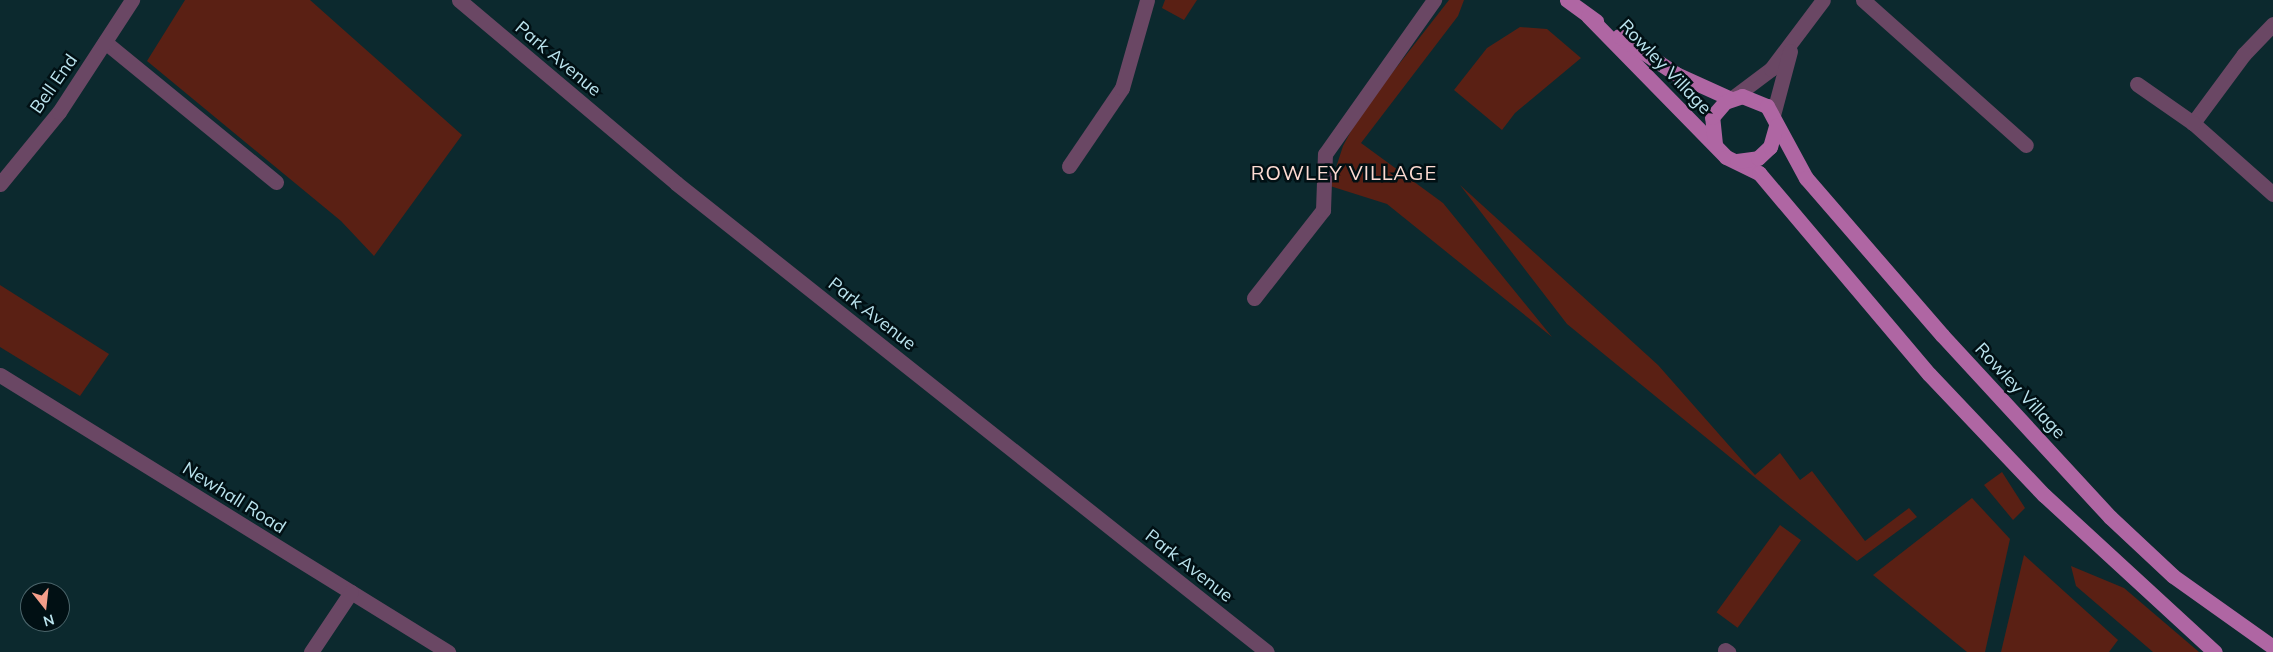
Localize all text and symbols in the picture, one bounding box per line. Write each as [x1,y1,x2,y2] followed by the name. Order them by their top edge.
[1614,15,1716,119] street label: Rowley Village
[511,17,605,101] street label: Park Avenue
[26,50,82,118] street label: Bell End
[1249,160,1439,184] district label: ROWLEY VILLAGE
[824,273,920,355] street label: Park Avenue
[1970,339,2070,443] street label: Rowley Village
[178,458,290,538] street label: Newhall Road
[1141,525,1237,607] street label: Park Avenue
[20,582,70,632] north arrow
[41,610,56,631] text: N

